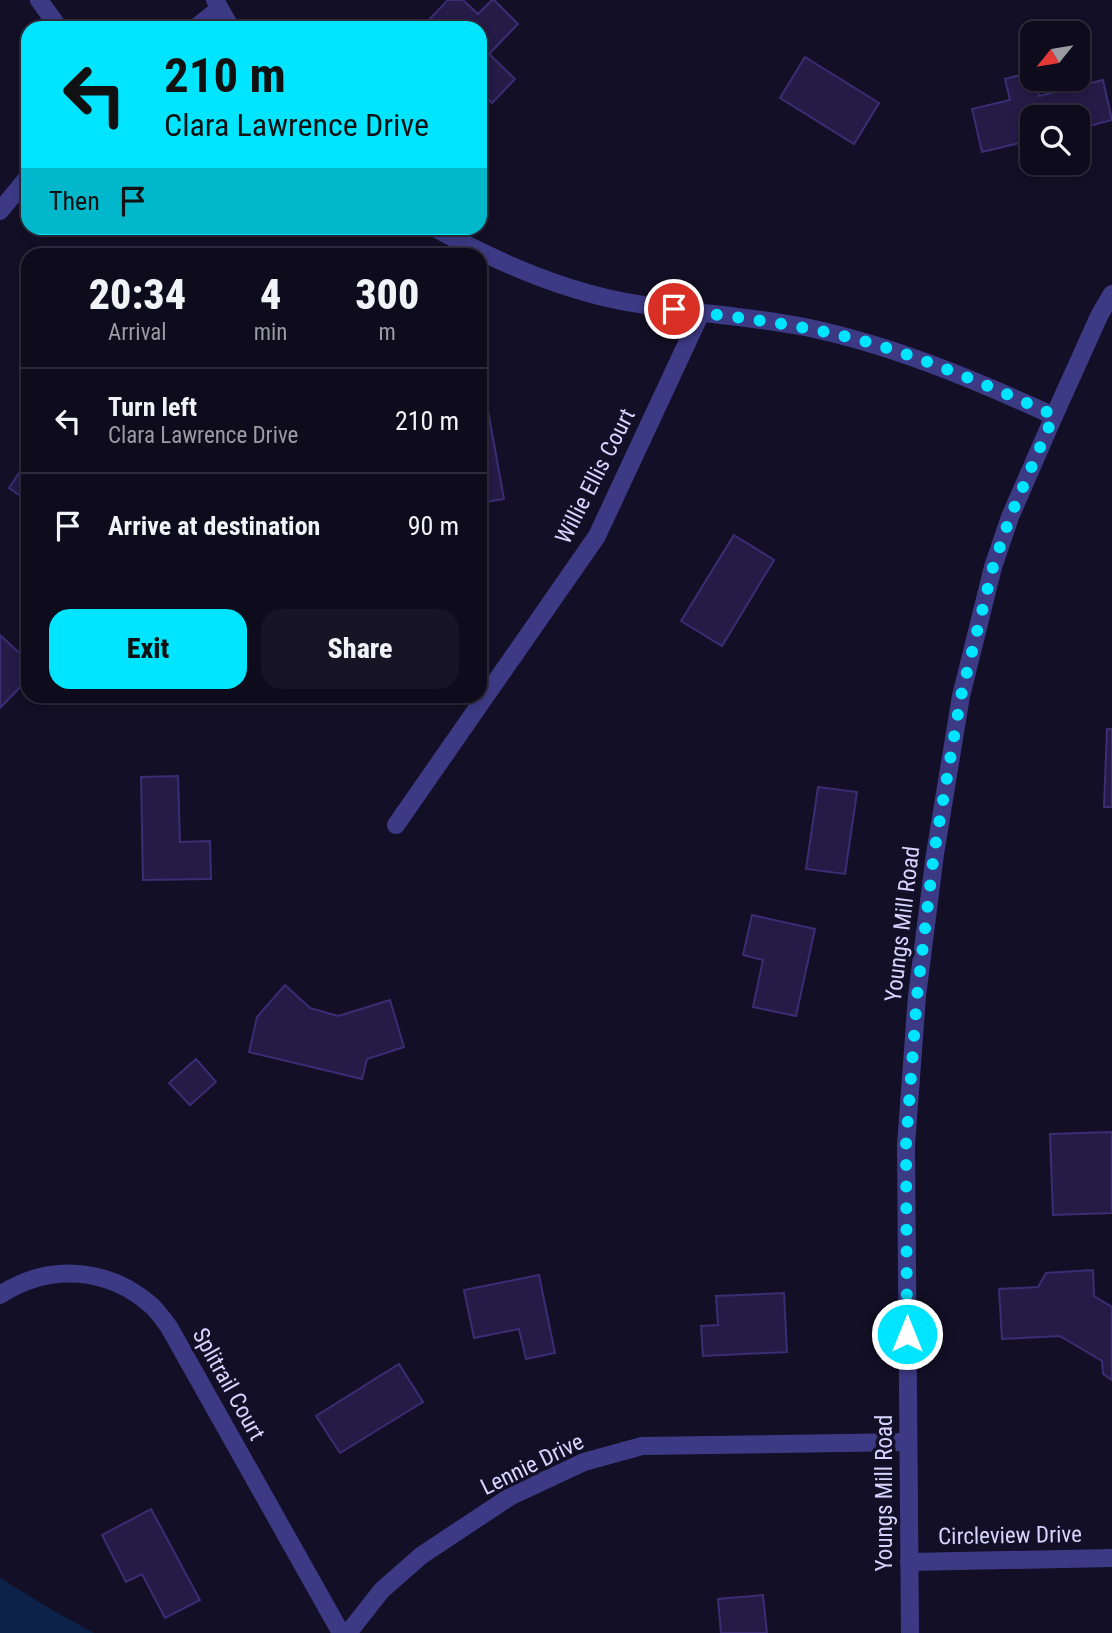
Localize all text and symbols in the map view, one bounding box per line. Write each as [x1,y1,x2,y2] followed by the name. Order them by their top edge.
[1020,21,1090,91] north arrow
[1020,21,1090,175] map controls
[164,47,286,104] text: 210 m
[49,49,140,140] icon: left
[1020,105,1090,175] button: search
[164,106,429,144] text: Clara Lawrence Drive
[114,182,152,220] icon: arrive
[49,186,100,216] text: Then
[89,270,186,319] text: 20:34
[260,270,281,319] text: 4
[355,270,419,319] text: 300
[644,279,704,339] pin
[655,290,693,328] icon: arrive
[108,319,167,346] text: Arrival
[254,319,287,346] text: min
[379,319,396,346] text: m
[108,392,197,422] text: Turn left
[49,402,87,440] icon: left
[550,404,641,548] street label: Willie Ellis Court
[395,406,459,436] text: 210 m
[108,422,298,449] text: Clara Lawrence Drive
[49,507,87,545] icon: arrive
[108,511,320,541] text: Arrive at destination
[408,511,459,541] text: 90 m
[49,609,247,689] button: Exit
[261,609,459,689] button: Share
[880,845,925,1004] street label: Youngs Mill Road
[870,1297,944,1371] position arrow
[187,1323,270,1445] street label: Splitrail Court
[871,1415,898,1571] street label: Youngs Mill Road
[476,1428,588,1501] street label: Lennie Drive
[938,1521,1082,1550] street label: Circleview Drive

